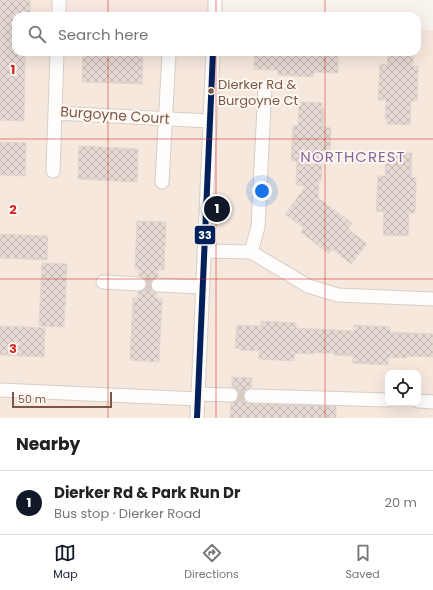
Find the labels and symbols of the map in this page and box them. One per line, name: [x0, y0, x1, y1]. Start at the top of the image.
text: 1: [11, 60, 15, 79]
place label: Dierker Rd & Burgoyne Ct: [218, 75, 298, 110]
marker: Dierker Rd & Burgoyne Ct: [206, 86, 216, 96]
street label: Burgoyne Court: [60, 101, 170, 129]
district label: NORTHCREST: [300, 146, 406, 167]
your location: [252, 181, 272, 201]
pin: 1: [204, 194, 230, 224]
text: 2: [9, 200, 17, 219]
line badge: 33: [194, 225, 216, 245]
text: 33: [198, 227, 212, 243]
text: 3: [9, 339, 17, 358]
scale bar: [12, 390, 112, 409]

